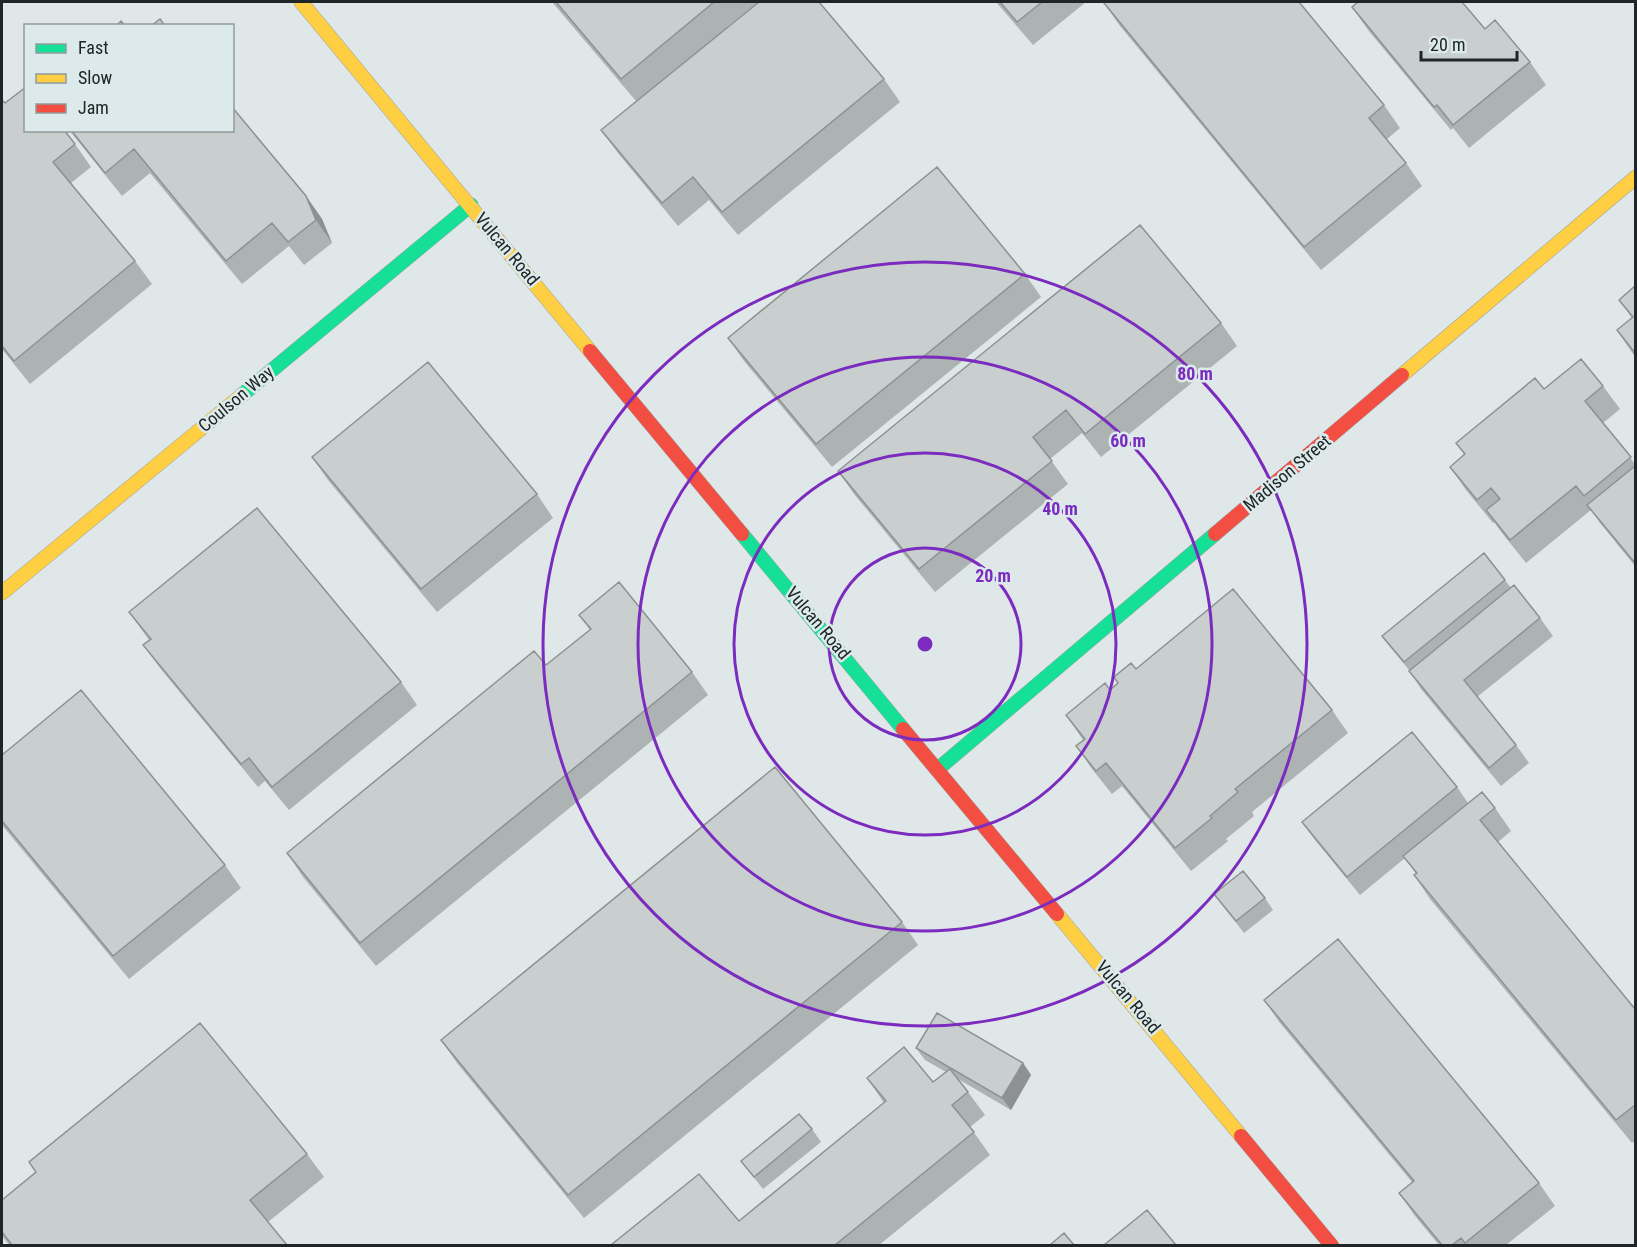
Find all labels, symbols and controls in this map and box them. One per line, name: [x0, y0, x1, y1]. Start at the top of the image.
legend: [24, 24, 234, 132]
scale bar: [1421, 24, 1517, 62]
text: 20 m: [1430, 34, 1465, 55]
text: Fast: [78, 37, 109, 58]
text: Slow: [78, 67, 113, 88]
text: Jam: [78, 97, 109, 118]
street label: Vulcan Road: [471, 208, 544, 289]
street label: Coulson Way: [194, 361, 278, 436]
text: 80 m: [1177, 363, 1213, 384]
text: 60 m: [1110, 430, 1146, 451]
street label: Madison Street: [1239, 430, 1335, 515]
text: 40 m: [1042, 498, 1078, 519]
text: 20 m: [975, 565, 1011, 586]
street label: Vulcan Road: [782, 582, 855, 663]
centre of rings: [915, 634, 935, 654]
street label: Vulcan Road: [1092, 956, 1165, 1037]

